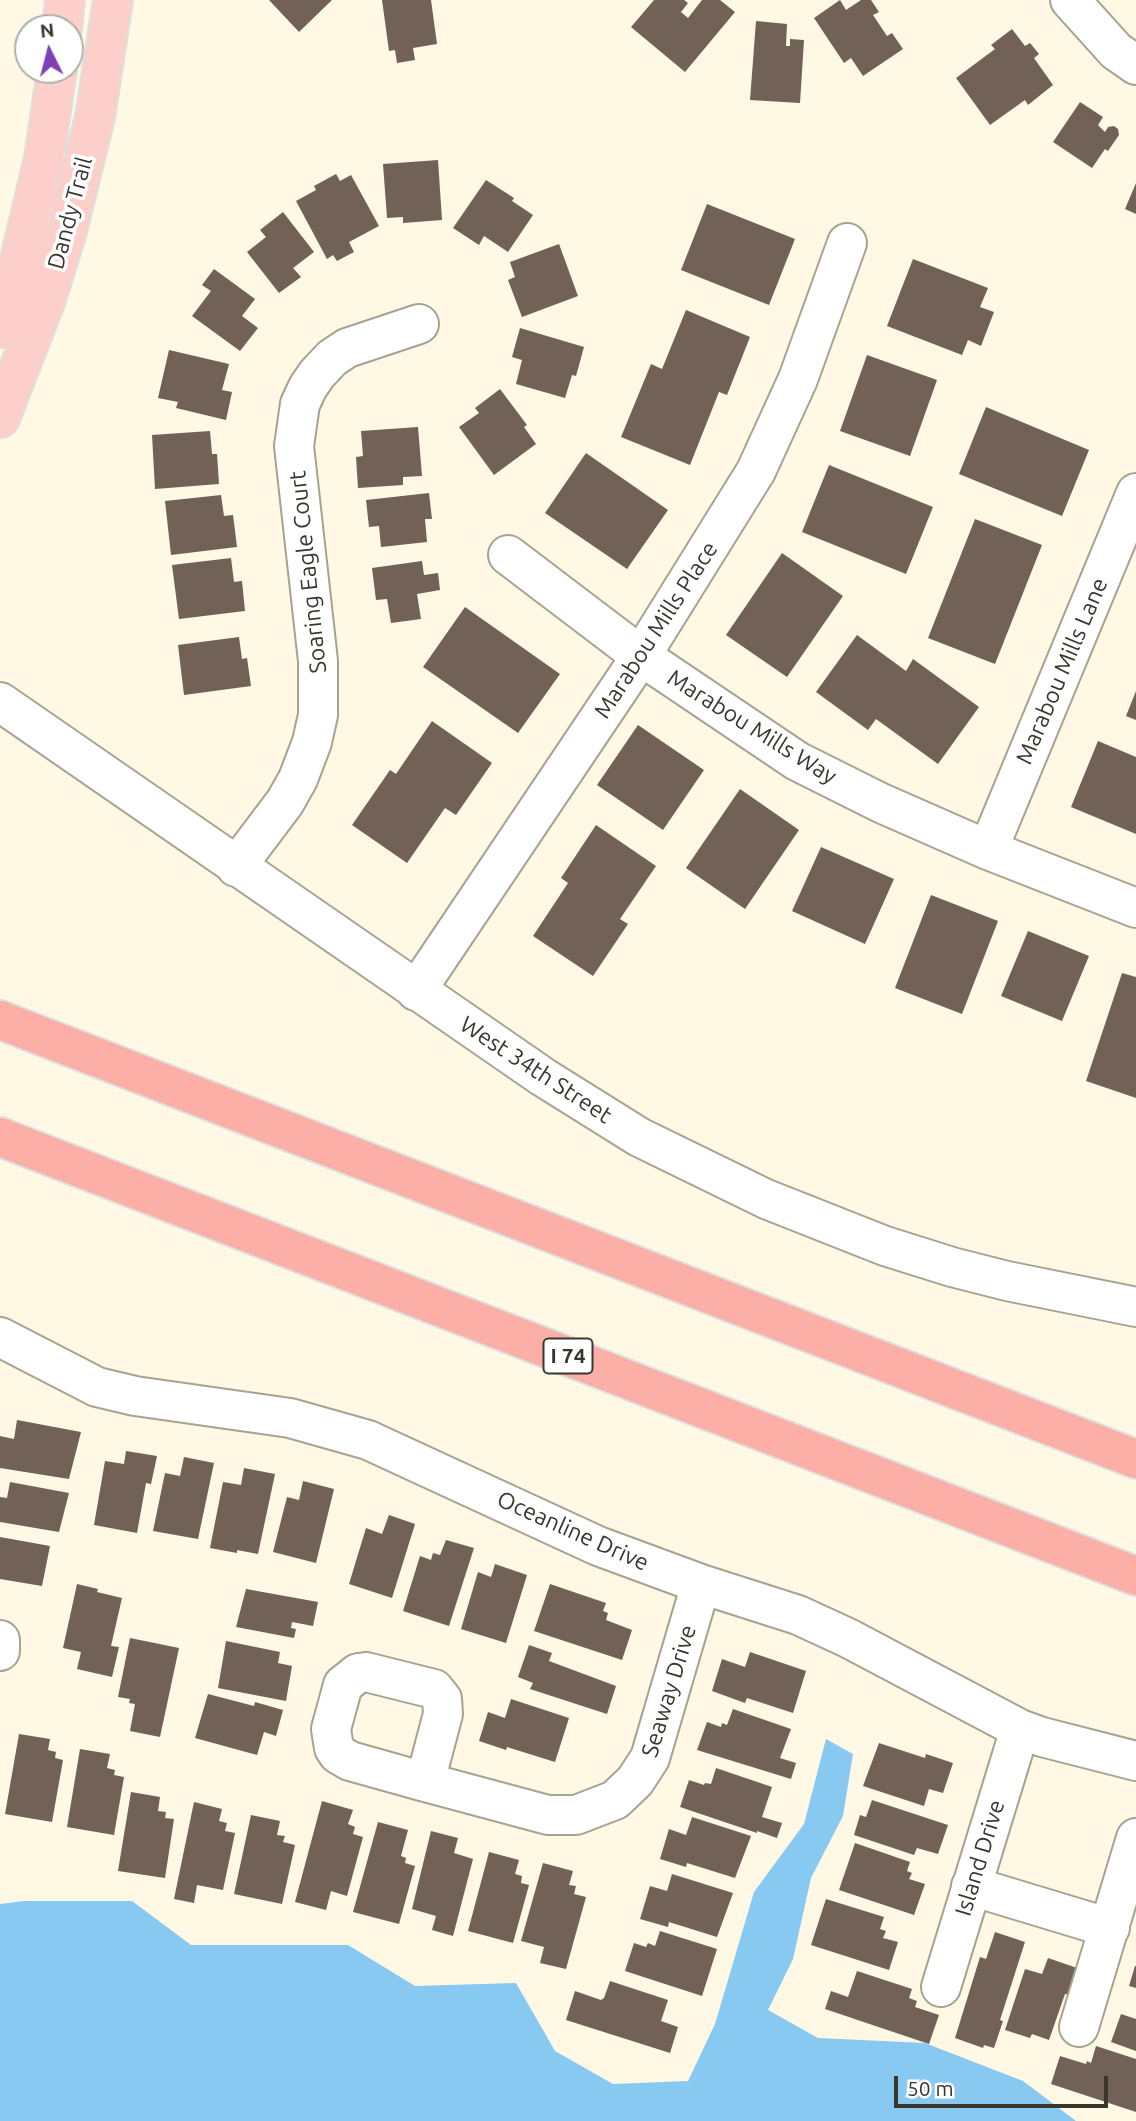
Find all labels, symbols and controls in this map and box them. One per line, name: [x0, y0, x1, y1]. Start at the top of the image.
north arrow: [14, 14, 84, 84]
text: N: [39, 18, 55, 42]
street label: Dandy Trail: [42, 154, 98, 272]
street label: Soaring Eagle Court: [284, 469, 332, 675]
street label: Marabou Mills Place: [588, 536, 724, 724]
street label: Marabou Mills Lane: [1010, 574, 1114, 768]
street label: Marabou Mills Way: [662, 664, 842, 790]
street label: West 34th Street: [455, 1011, 617, 1129]
road number: I 74: [544, 1338, 592, 1374]
street label: Oceanline Drive: [493, 1485, 653, 1577]
street label: Seaway Drive: [636, 1622, 702, 1760]
street label: Island Drive: [949, 1797, 1011, 1919]
scale bar: [898, 2062, 1112, 2106]
text: 50 m: [907, 2076, 954, 2100]

